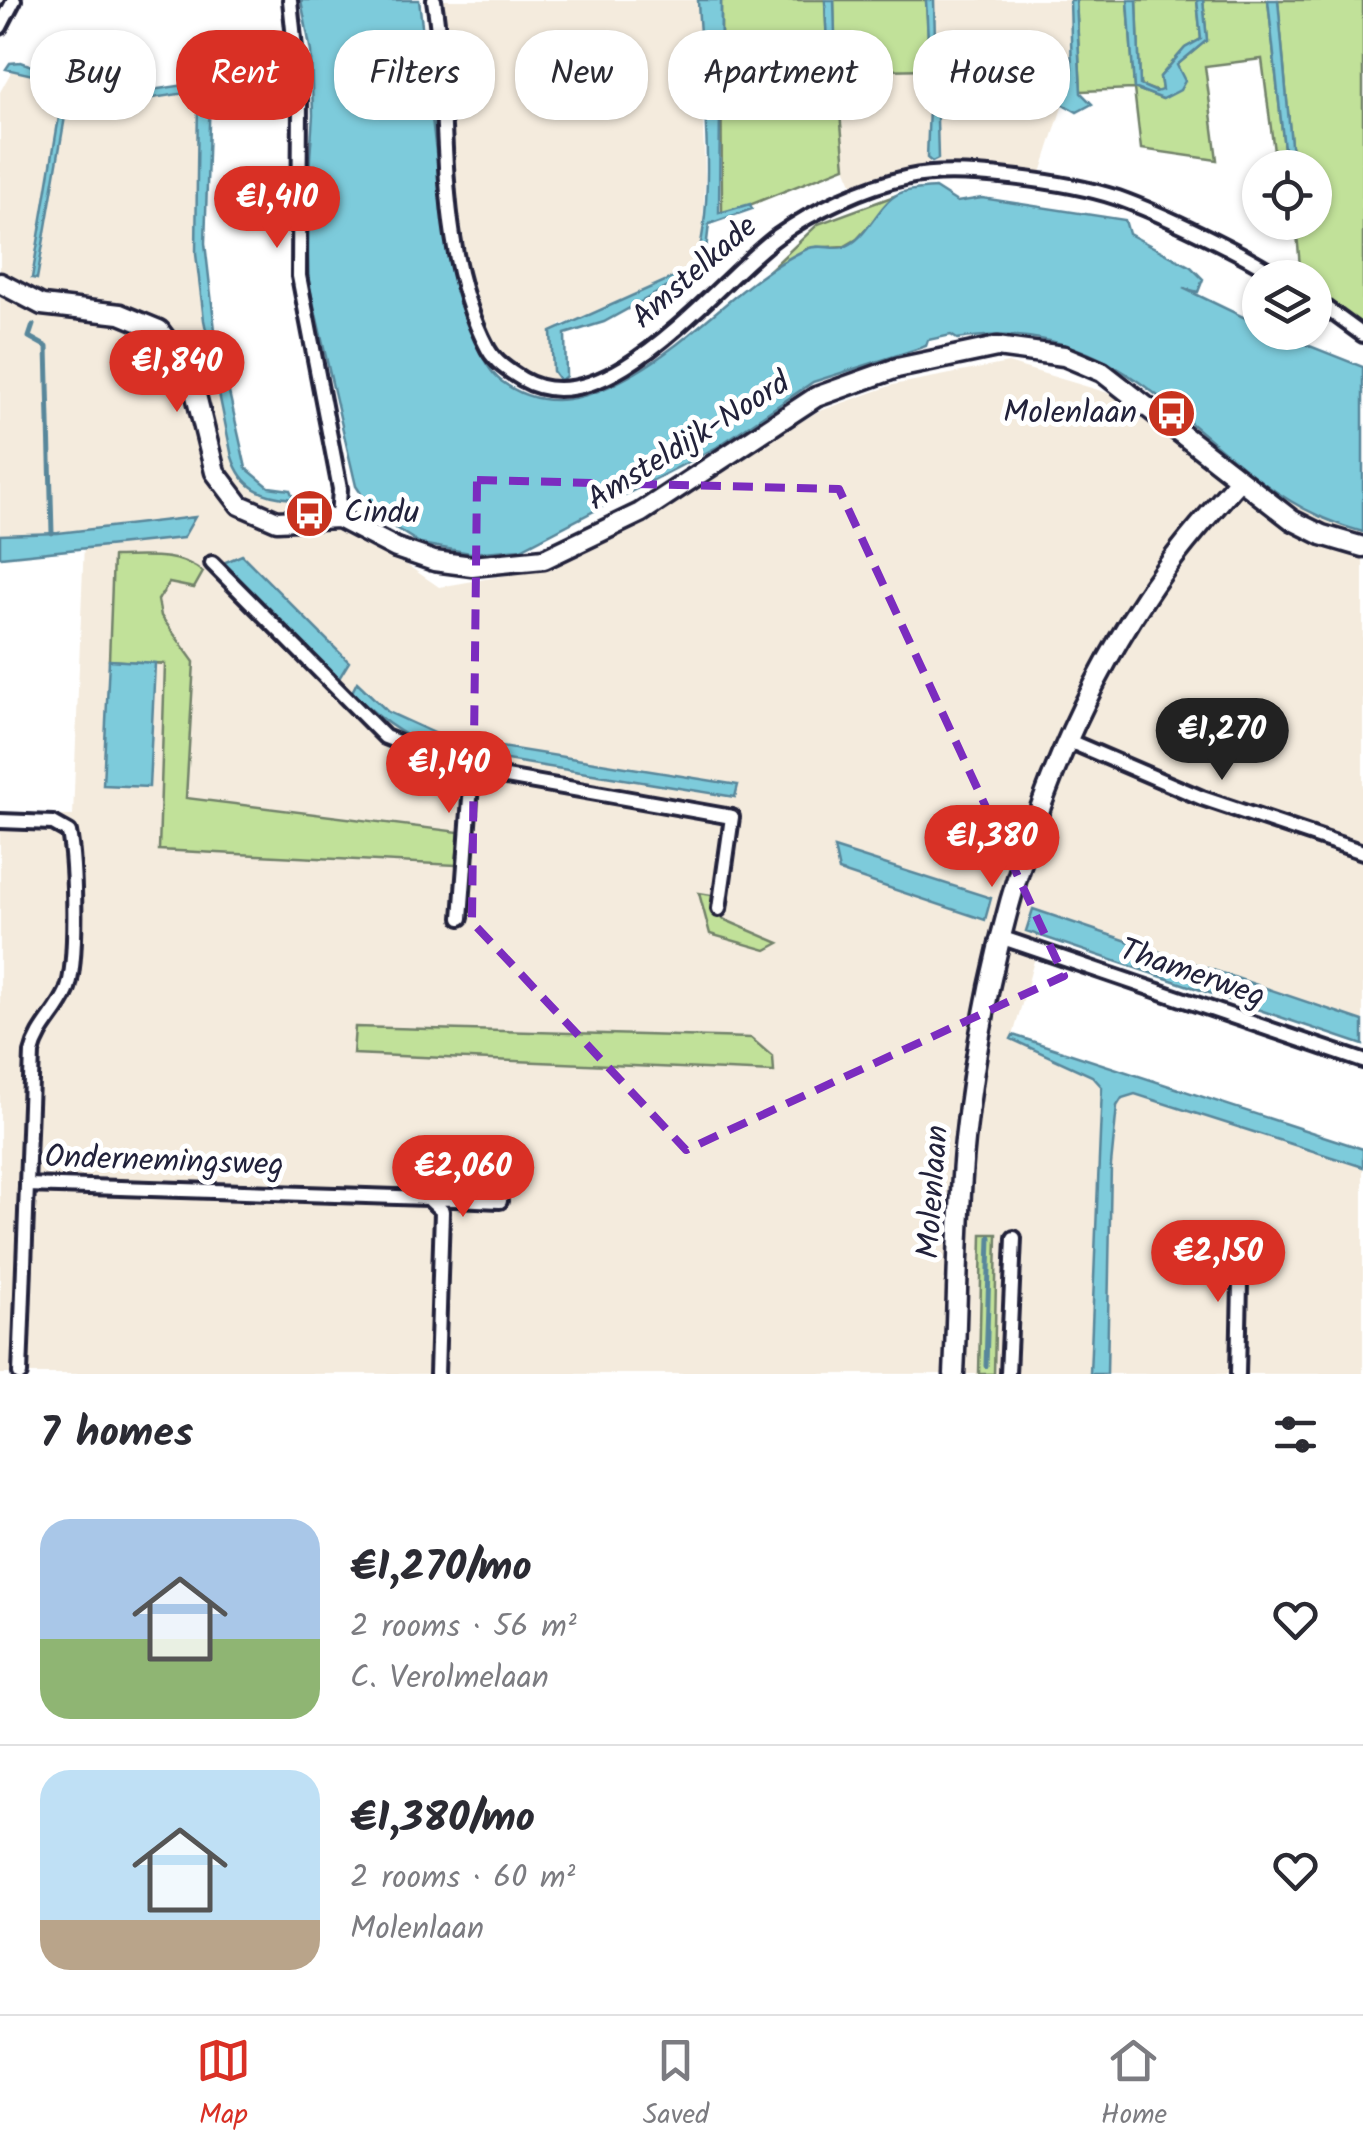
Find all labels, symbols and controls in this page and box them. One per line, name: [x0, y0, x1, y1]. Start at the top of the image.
chip: Buy: [30, 30, 156, 120]
chip: Rent: [176, 30, 314, 120]
chip: Filters: [334, 30, 495, 120]
chip: New: [515, 30, 648, 120]
chip: Apartment: [668, 30, 893, 120]
chip: House: [913, 30, 1070, 120]
map controls: [1242, 150, 1332, 350]
button: locate: [1242, 150, 1332, 240]
pin: €1,410: [196, 166, 358, 251]
text: €1,410: [236, 173, 318, 224]
street label: Amstelkade: [620, 203, 770, 343]
button: layers: [1242, 260, 1332, 350]
pin: €1,840: [96, 330, 258, 415]
text: €1,840: [131, 337, 223, 388]
street label: Amsteldijk-Noord: [577, 358, 802, 525]
bus stop icon: Molenlaan: [1146, 387, 1198, 439]
place label: Molenlaan: [1003, 388, 1137, 439]
bus stop icon: Cindu: [283, 487, 335, 539]
place label: Cindu: [344, 488, 419, 539]
pin: €1,270: [1141, 698, 1303, 783]
text: €1,270: [1178, 705, 1266, 756]
pin: €1,140: [368, 731, 530, 816]
text: €1,140: [408, 738, 490, 789]
pin: €1,380: [911, 805, 1073, 890]
text: €1,380: [946, 812, 1038, 863]
street label: Thamerweg: [1112, 925, 1272, 1023]
street label: Molenlaan: [904, 1123, 964, 1261]
street label: Ondernemingsweg: [44, 1132, 284, 1192]
pin: €2,060: [382, 1135, 544, 1220]
text: €2,060: [414, 1142, 512, 1193]
pin: €2,150: [1137, 1220, 1299, 1305]
text: €2,150: [1173, 1227, 1263, 1278]
text: 7 homes: [40, 1401, 193, 1468]
icon: filters: [1268, 1407, 1323, 1462]
text: €1,270/mo: [350, 1535, 532, 1602]
icon: home: [120, 1559, 240, 1679]
icon: heart: [1268, 1592, 1323, 1647]
text: 2 rooms · 56 m²: [350, 1602, 577, 1653]
text: C. Verolmelaan: [350, 1653, 549, 1704]
text: €1,380/mo: [350, 1786, 535, 1853]
icon: home: [120, 1810, 240, 1930]
icon: heart: [1268, 1843, 1323, 1898]
text: 2 rooms · 60 m²: [350, 1853, 575, 1904]
text: Molenlaan: [350, 1904, 484, 1955]
tab: Map: [196, 2033, 251, 2138]
tab: Saved: [643, 2033, 709, 2138]
tab: Home: [1101, 2033, 1167, 2138]

